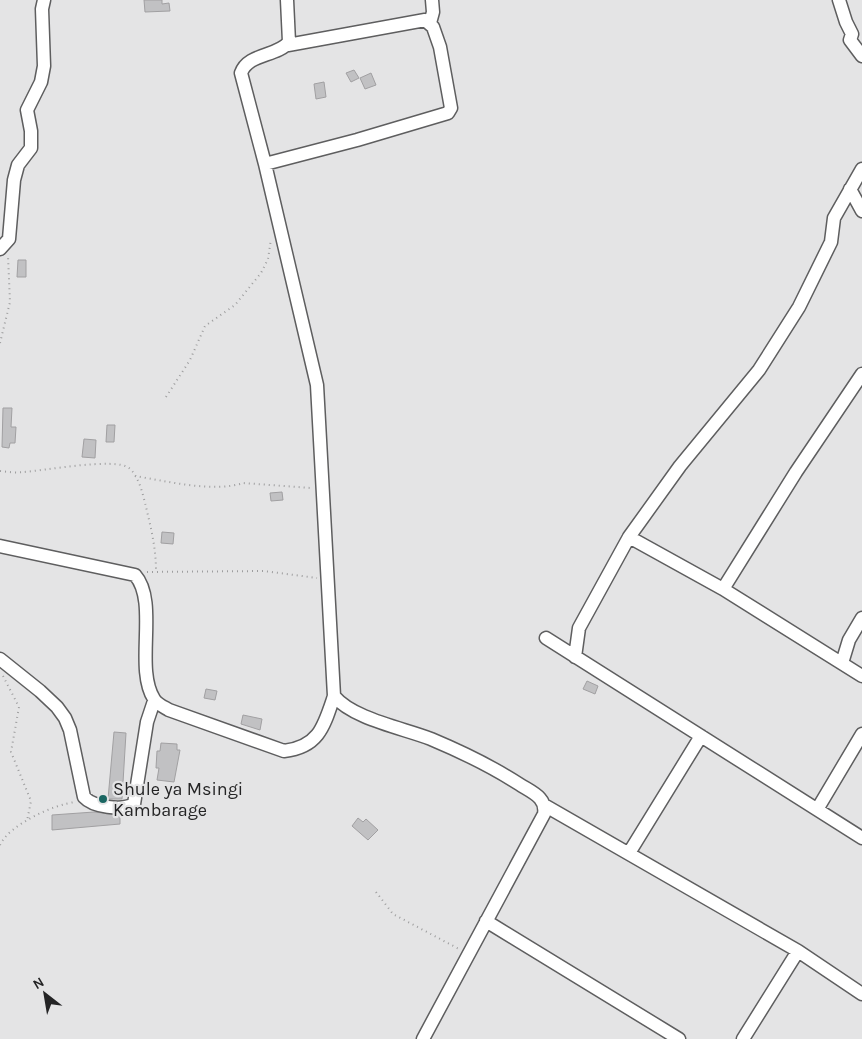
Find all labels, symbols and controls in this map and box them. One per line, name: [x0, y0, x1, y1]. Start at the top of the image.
place label: Shule ya Msingi Kambarage: [113, 778, 243, 821]
marker: Shule ya Msingi Kambarage: [97, 793, 109, 805]
north arrow: [20, 969, 70, 1019]
text: N: [30, 973, 47, 993]

